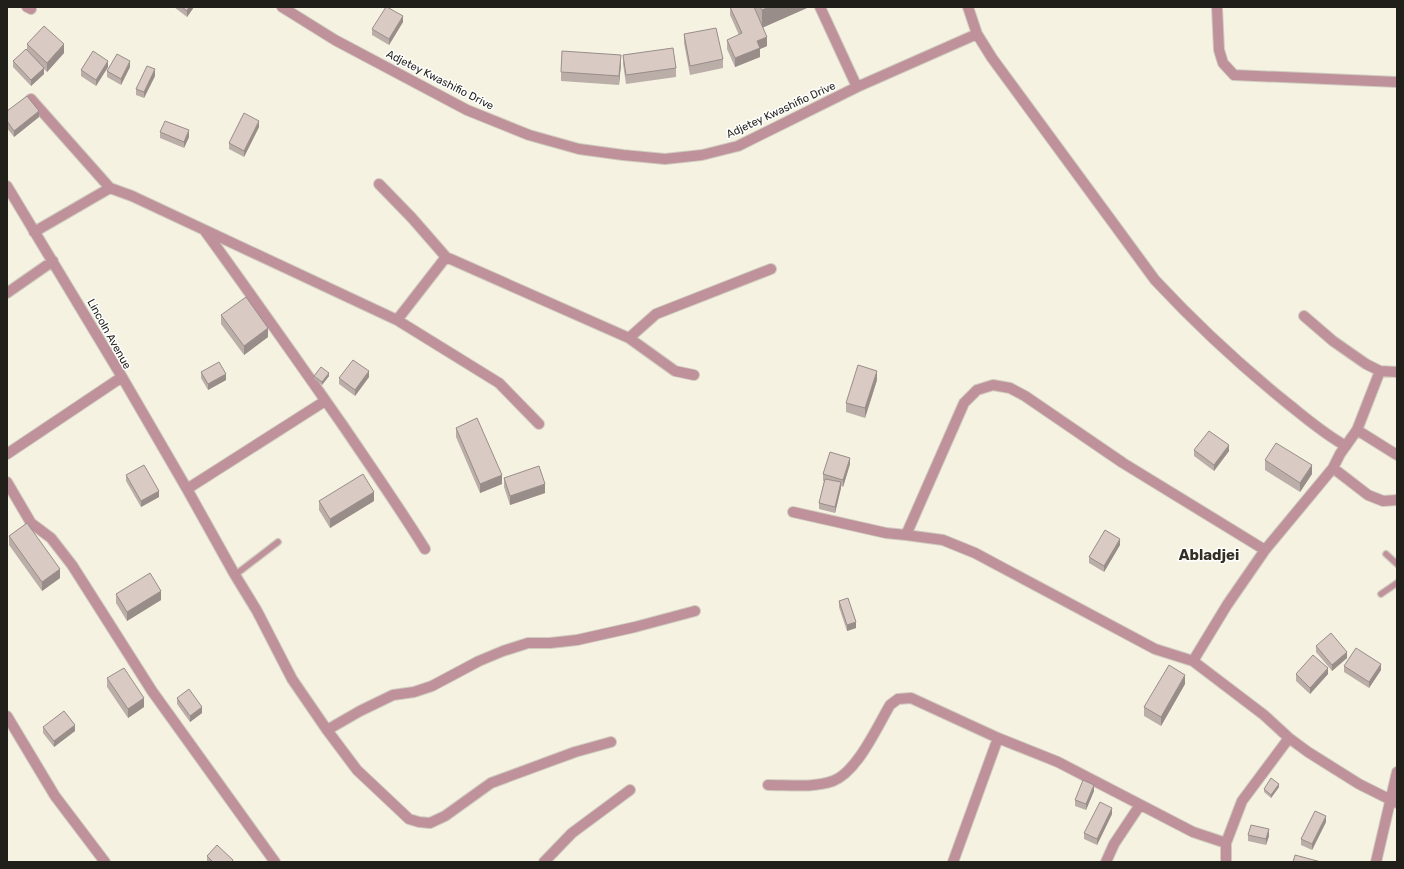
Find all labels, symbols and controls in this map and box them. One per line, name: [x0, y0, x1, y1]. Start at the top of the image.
street label: Adjetey Kwashifio Drive: [384, 47, 496, 113]
street label: Adjetey Kwashifio Drive: [724, 79, 838, 141]
street label: Lincoln Avenue: [84, 297, 134, 371]
district label: Abladjei: [1179, 546, 1239, 564]

